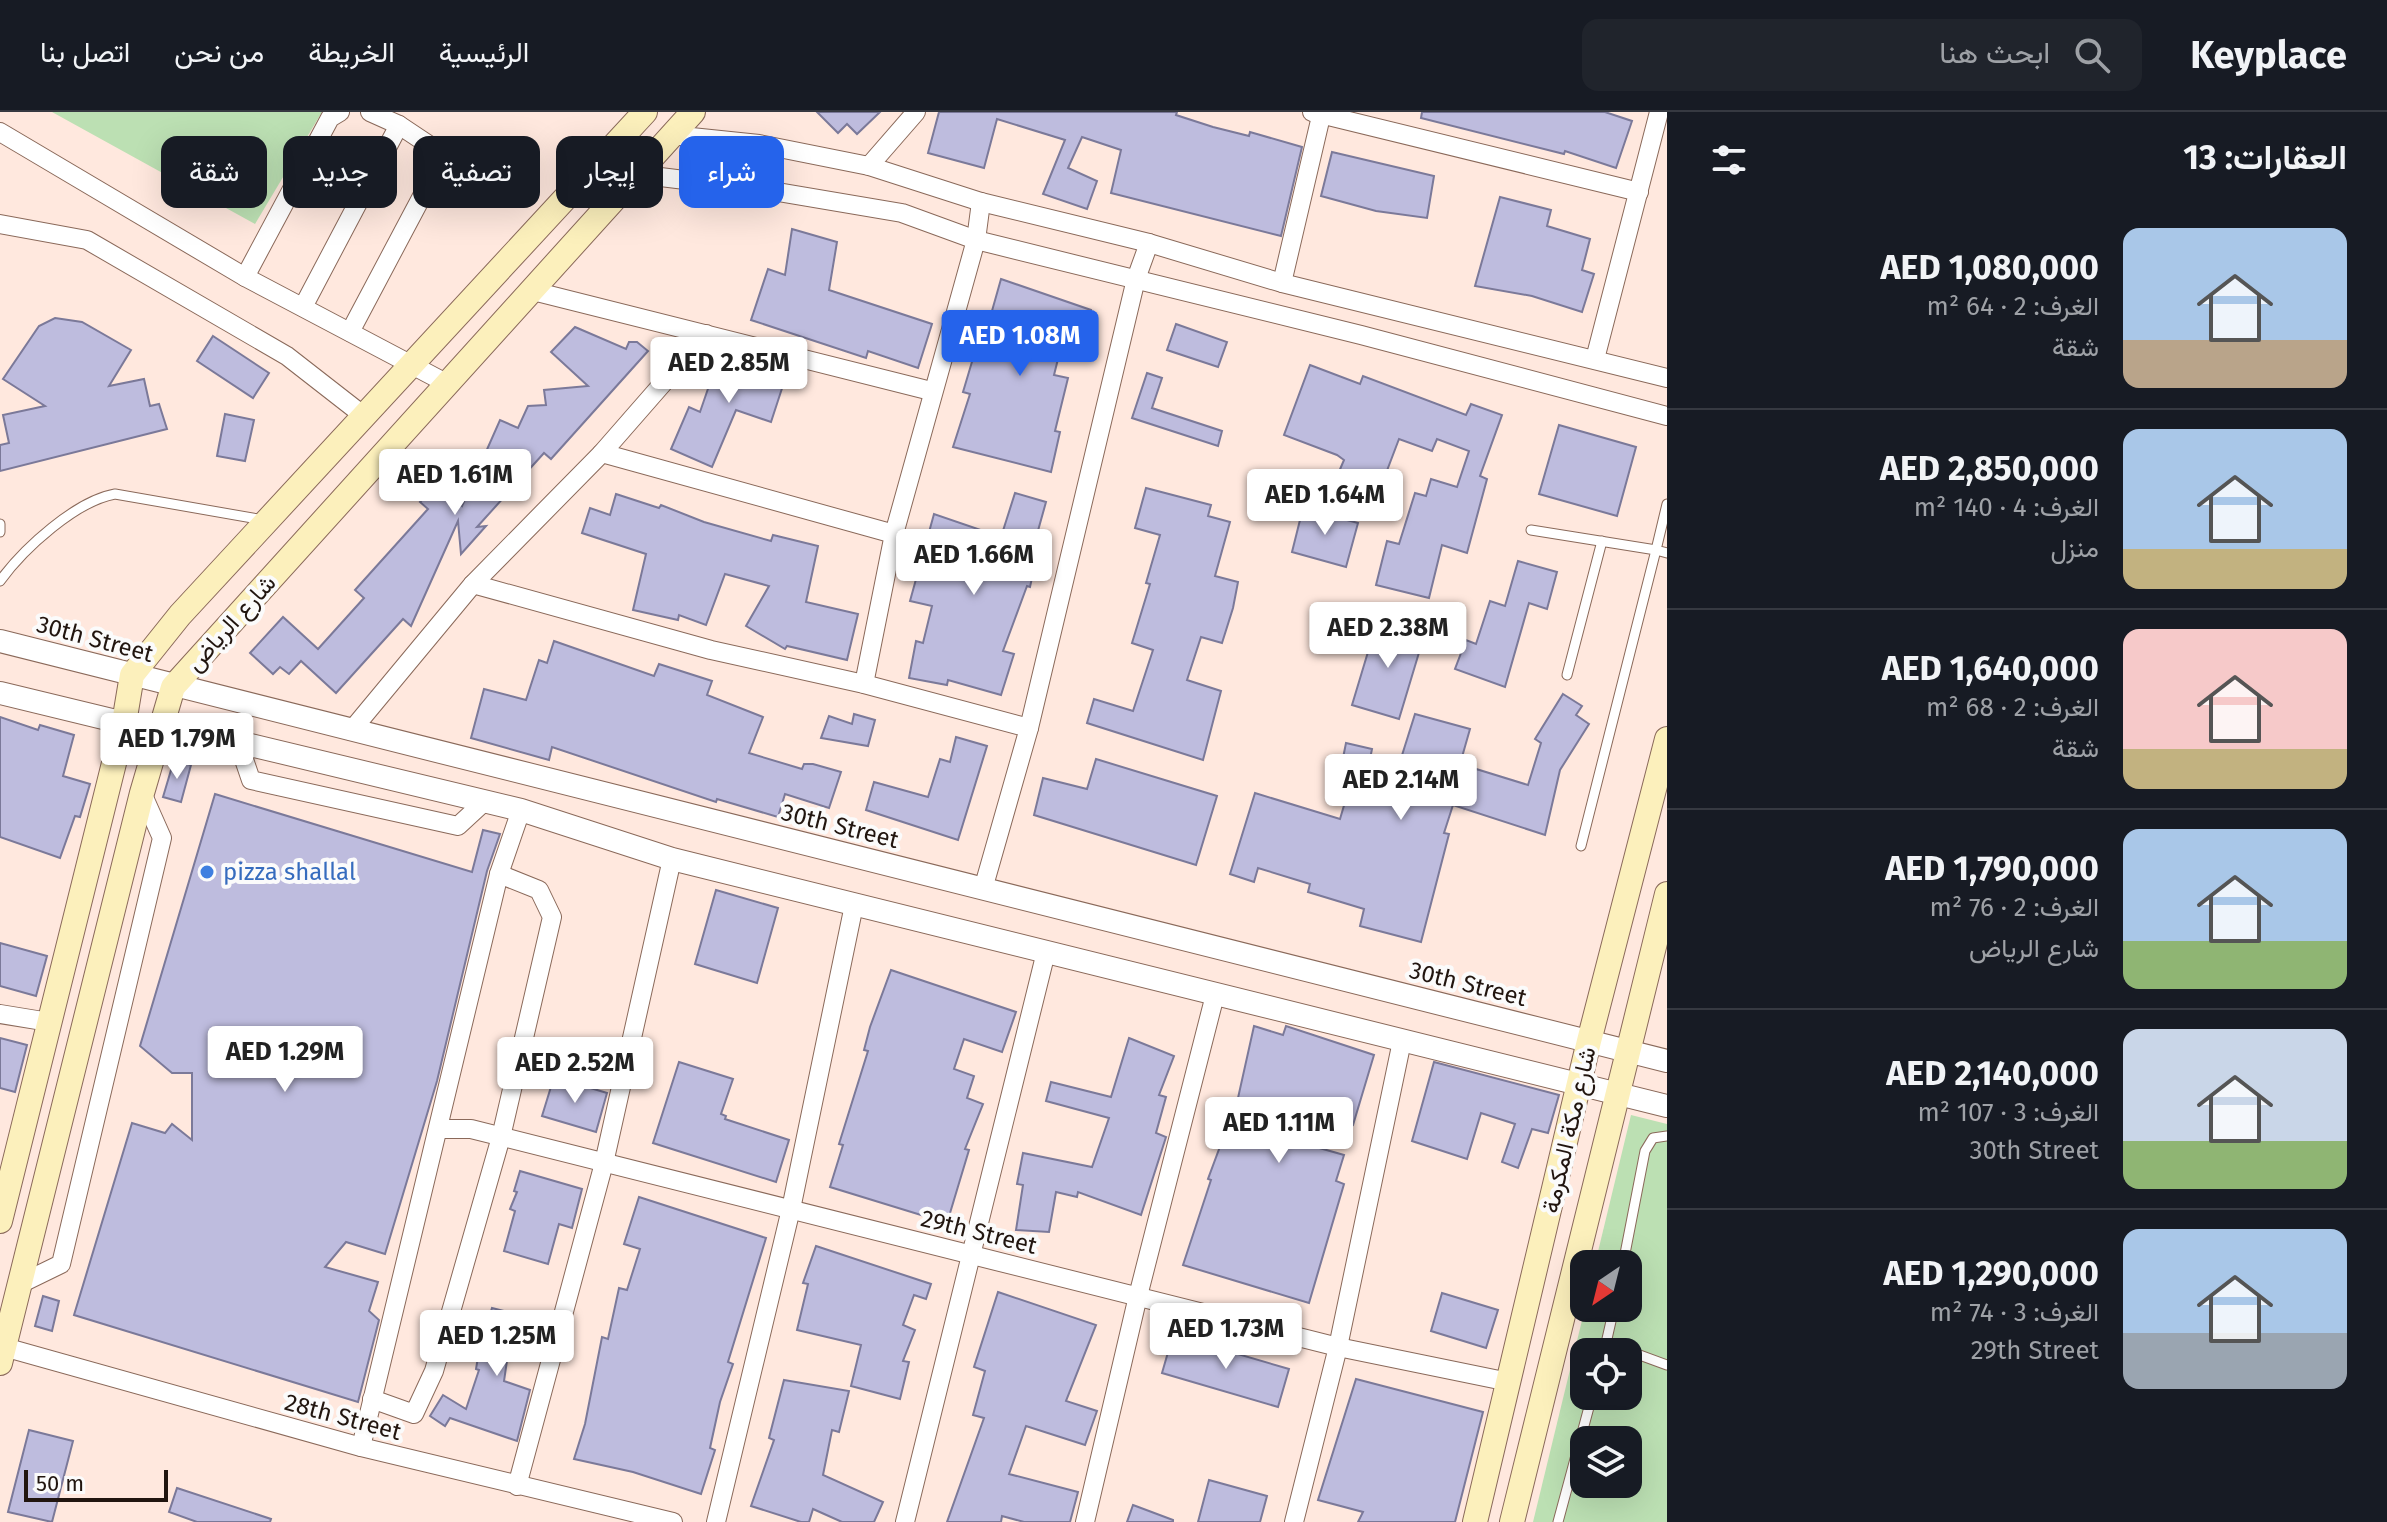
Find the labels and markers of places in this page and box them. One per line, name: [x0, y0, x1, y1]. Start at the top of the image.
pin: AED 1.08M: [928, 310, 1112, 378]
pin: AED 2.85M: [637, 337, 821, 405]
pin: AED 1.61M: [363, 449, 547, 517]
pin: AED 1.64M: [1233, 469, 1417, 537]
pin: AED 1.66M: [882, 529, 1066, 597]
pin: AED 2.38M: [1296, 602, 1480, 670]
pin: AED 1.79M: [85, 713, 269, 781]
pin: AED 2.14M: [1309, 754, 1493, 822]
place label: pizza shallal: [223, 858, 356, 886]
marker: pizza shallal: [198, 863, 216, 881]
pin: AED 1.29M: [193, 1026, 377, 1094]
pin: AED 2.52M: [483, 1037, 667, 1105]
pin: AED 1.11M: [1187, 1097, 1371, 1165]
pin: AED 1.73M: [1134, 1303, 1318, 1371]
pin: AED 1.25M: [405, 1310, 589, 1378]

